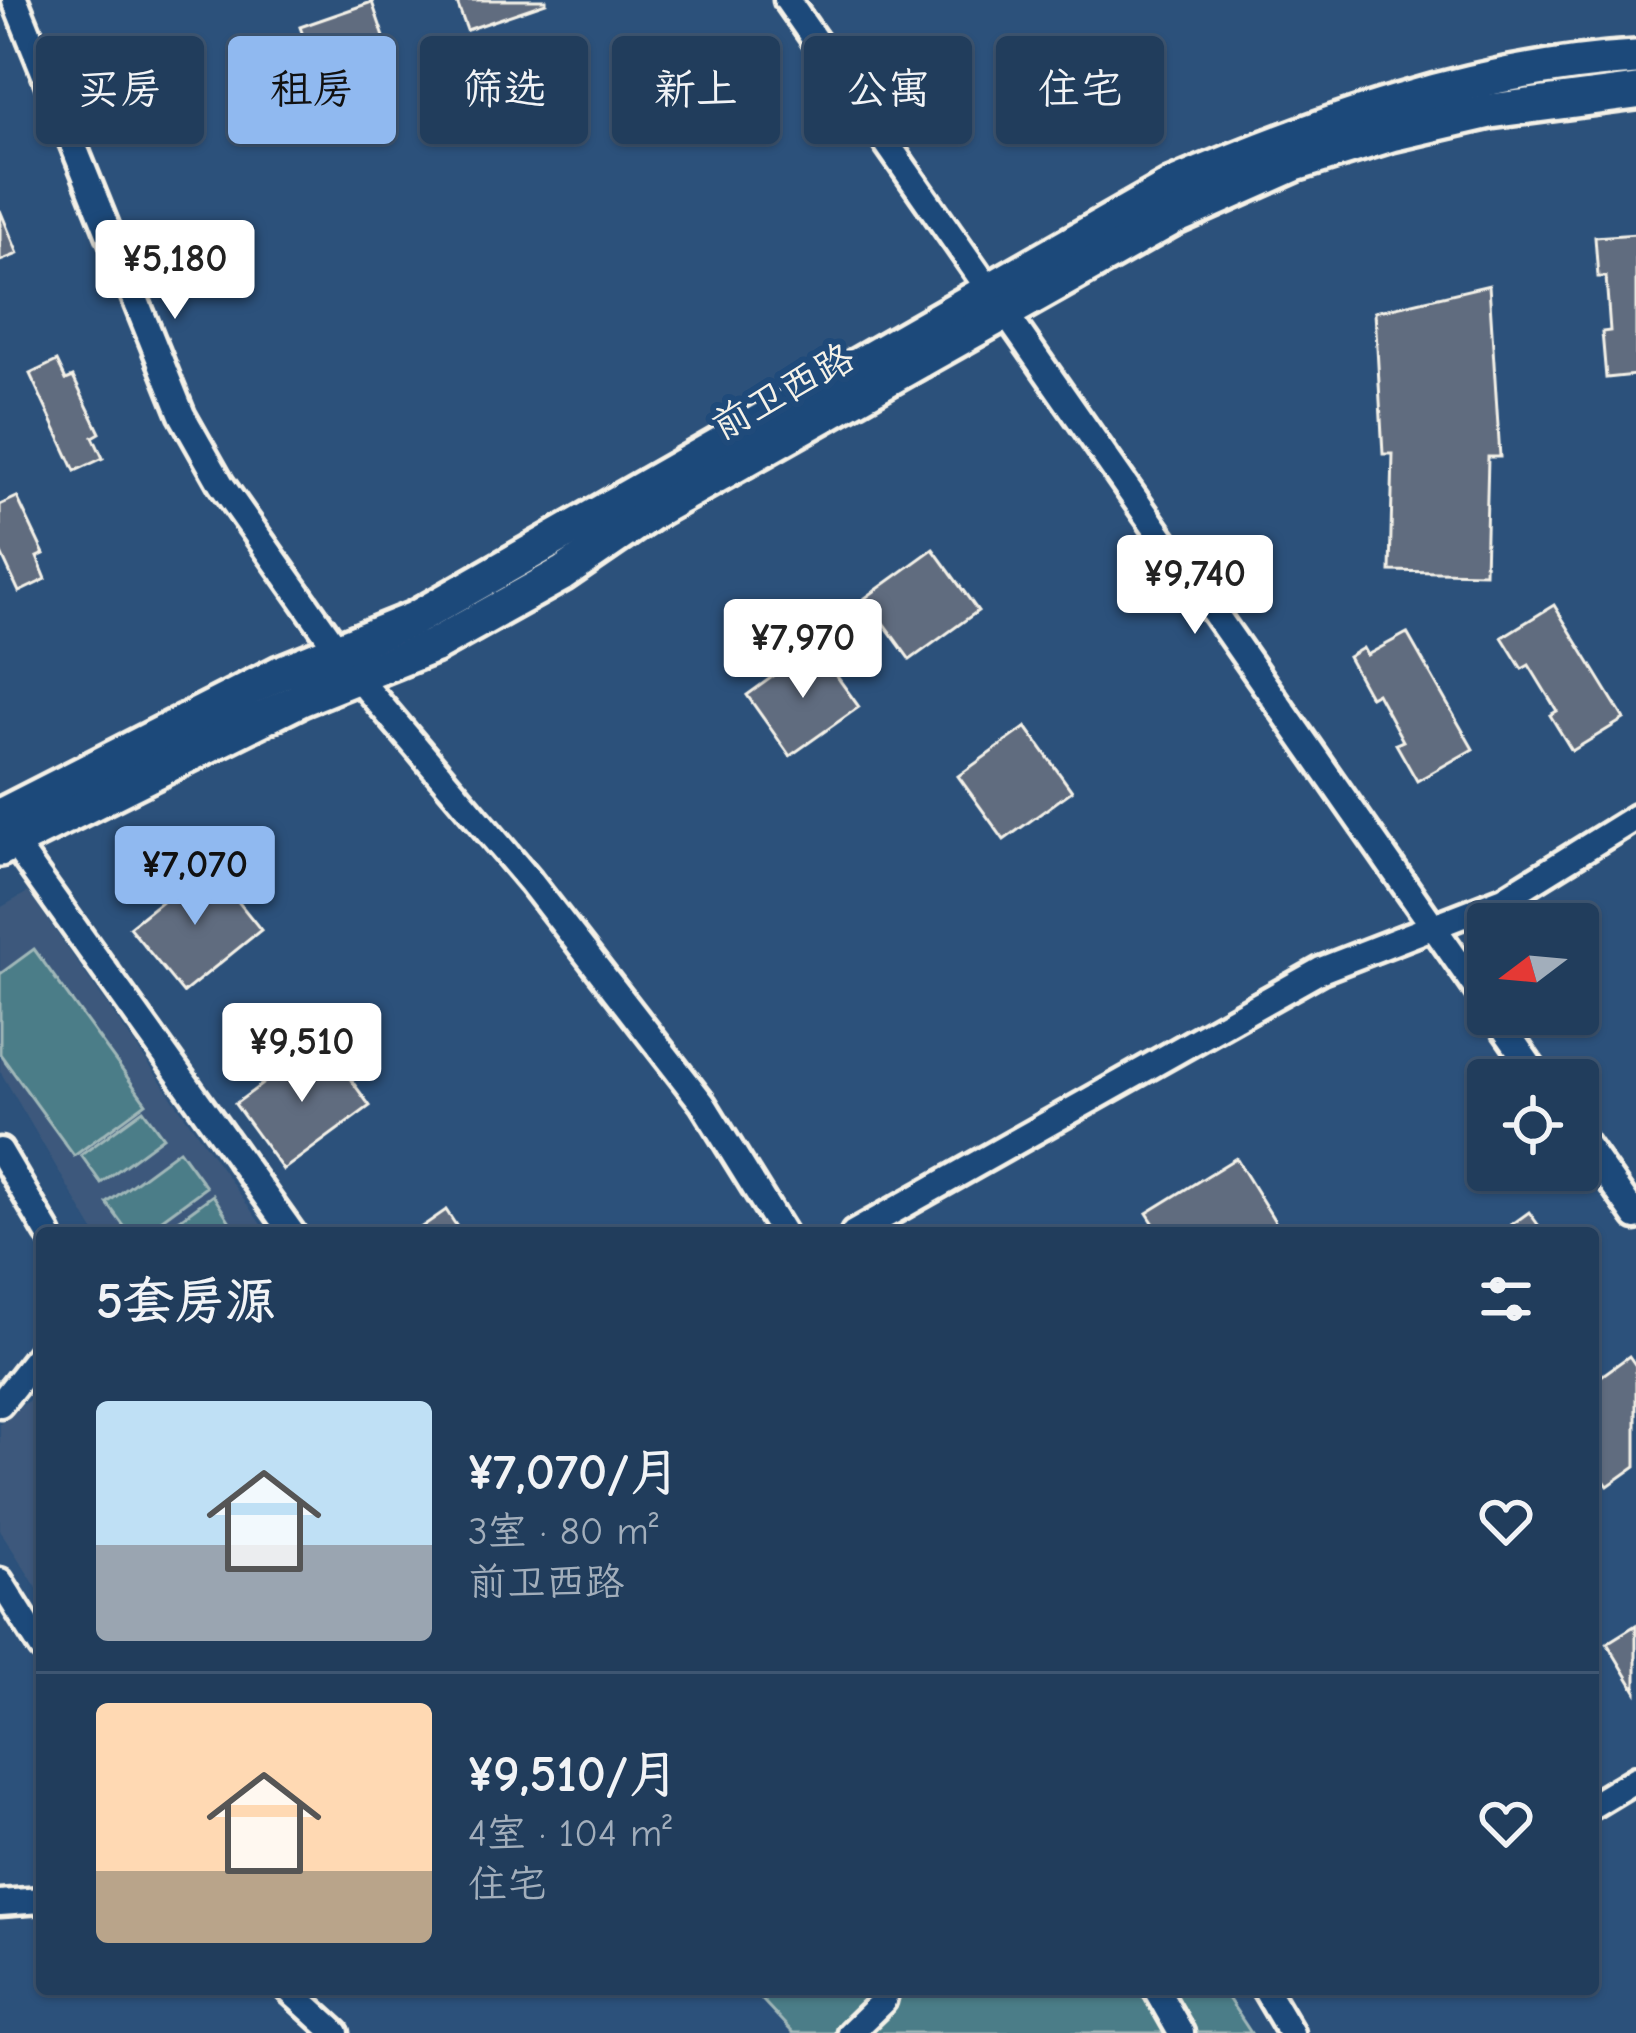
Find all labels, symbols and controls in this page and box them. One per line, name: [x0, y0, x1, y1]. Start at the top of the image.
chip: 买房: [36, 36, 204, 144]
chip: 租房: [228, 36, 396, 144]
chip: 筛选: [420, 36, 588, 144]
chip: 新上: [612, 36, 780, 144]
chip: 公寓: [804, 36, 972, 144]
chip: 住宅: [996, 36, 1164, 144]
pin: ¥5,180: [77, 220, 273, 322]
text: ¥5,180: [123, 236, 227, 281]
street label: 前卫西路: [704, 335, 862, 449]
pin: ¥9,740: [1097, 535, 1293, 637]
text: ¥9,740: [1144, 551, 1246, 596]
pin: ¥7,970: [705, 599, 901, 701]
text: ¥7,970: [751, 615, 855, 660]
pin: ¥7,070: [97, 826, 293, 928]
text: ¥7,070: [142, 842, 248, 887]
north arrow: [1467, 903, 1599, 1035]
map controls: [1467, 903, 1599, 1191]
pin: ¥9,510: [204, 1003, 400, 1105]
text: ¥9,510: [249, 1019, 355, 1064]
button: locate: [1467, 1059, 1599, 1191]
icon: filters: [1473, 1266, 1539, 1332]
text: 5套房源: [96, 1272, 276, 1331]
text: ¥7,070/月: [468, 1443, 680, 1502]
icon: home: [192, 1449, 336, 1593]
icon: heart: [1473, 1488, 1539, 1554]
text: 3室 · 80 m²: [468, 1509, 658, 1554]
text: 前卫西路: [468, 1560, 624, 1605]
text: ¥9,510/月: [468, 1745, 679, 1804]
icon: home: [192, 1751, 336, 1895]
icon: heart: [1473, 1790, 1539, 1856]
text: 4室 · 104 m²: [468, 1811, 672, 1856]
text: 住宅: [468, 1862, 546, 1907]

